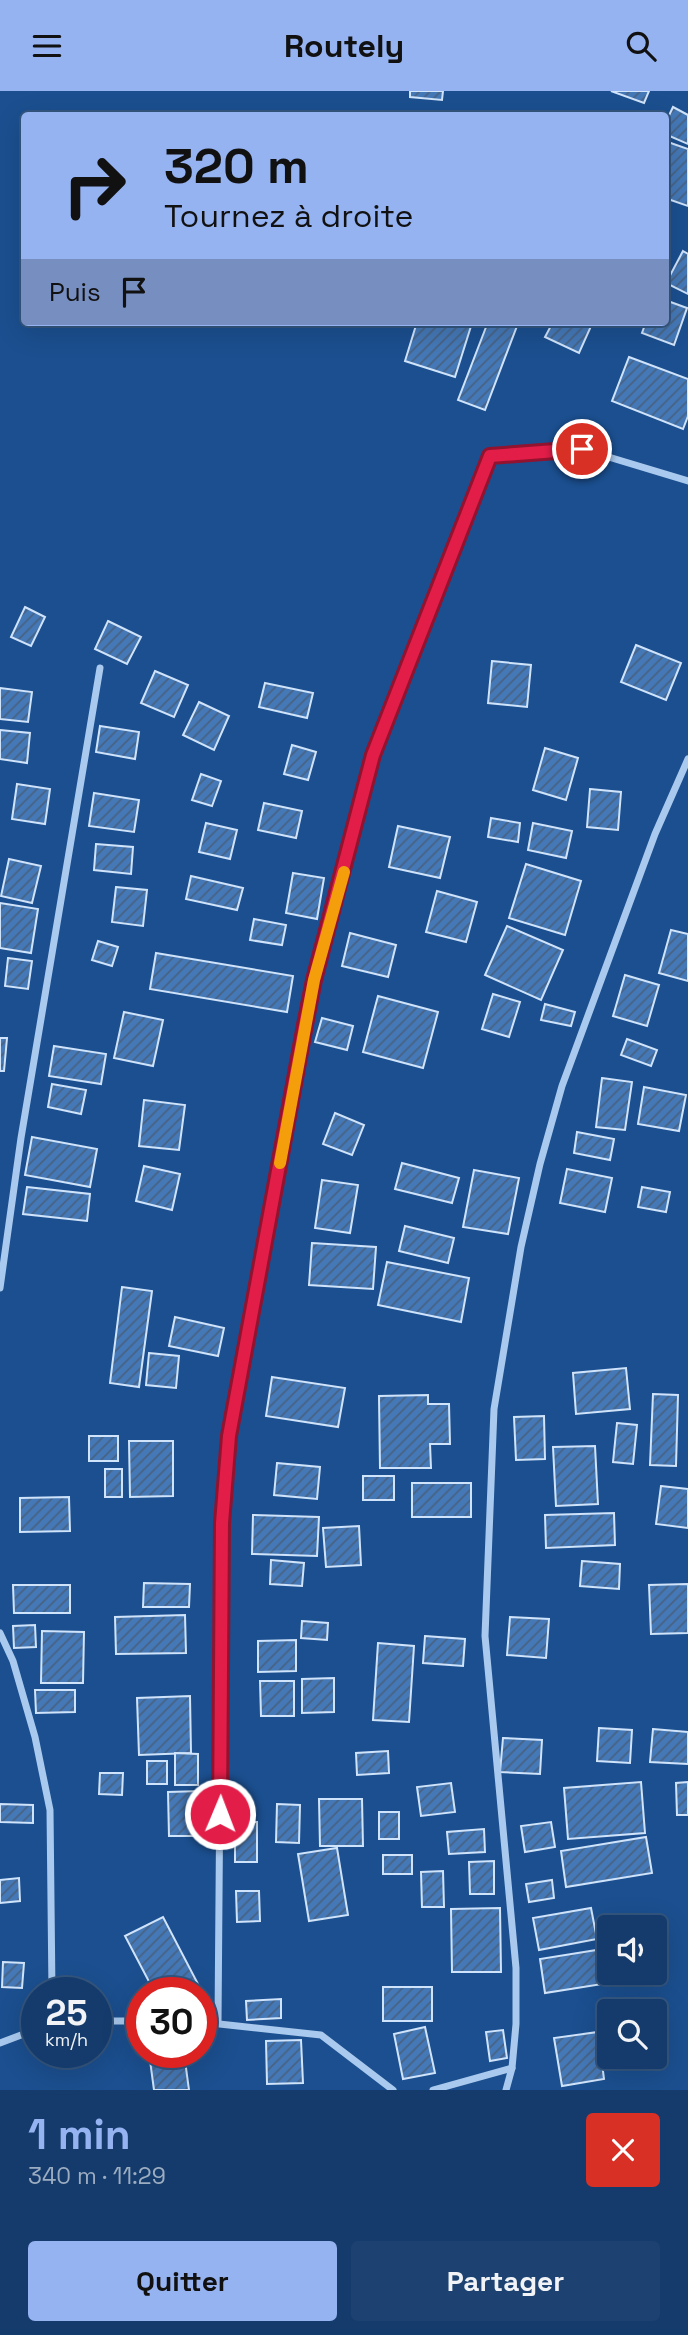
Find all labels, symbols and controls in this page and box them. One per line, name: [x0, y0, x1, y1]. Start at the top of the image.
text: Routely: [284, 26, 404, 66]
icon: menu: [28, 27, 66, 65]
icon: search: [622, 27, 660, 65]
text: 320 m: [164, 135, 309, 197]
icon: right: [49, 140, 140, 231]
text: Tournez à droite: [164, 196, 413, 236]
icon: arrive: [115, 273, 153, 311]
text: Puis: [49, 275, 101, 309]
pin: [552, 419, 612, 479]
icon: arrive: [563, 430, 601, 468]
position arrow: [183, 1777, 257, 1851]
map controls: [597, 1915, 667, 2069]
button: sound: [597, 1915, 667, 1985]
speed limit sign: 30: [126, 1977, 217, 2068]
text: 25: [46, 1991, 87, 2035]
button: search: [597, 1999, 667, 2069]
text: km/h: [45, 2028, 88, 2051]
text: 1 min: [28, 2108, 131, 2161]
button: close: [586, 2113, 660, 2187]
text: 340 m · 11:29: [28, 2161, 166, 2191]
button: Quitter: [28, 2241, 337, 2321]
button: Partager: [351, 2241, 660, 2321]

